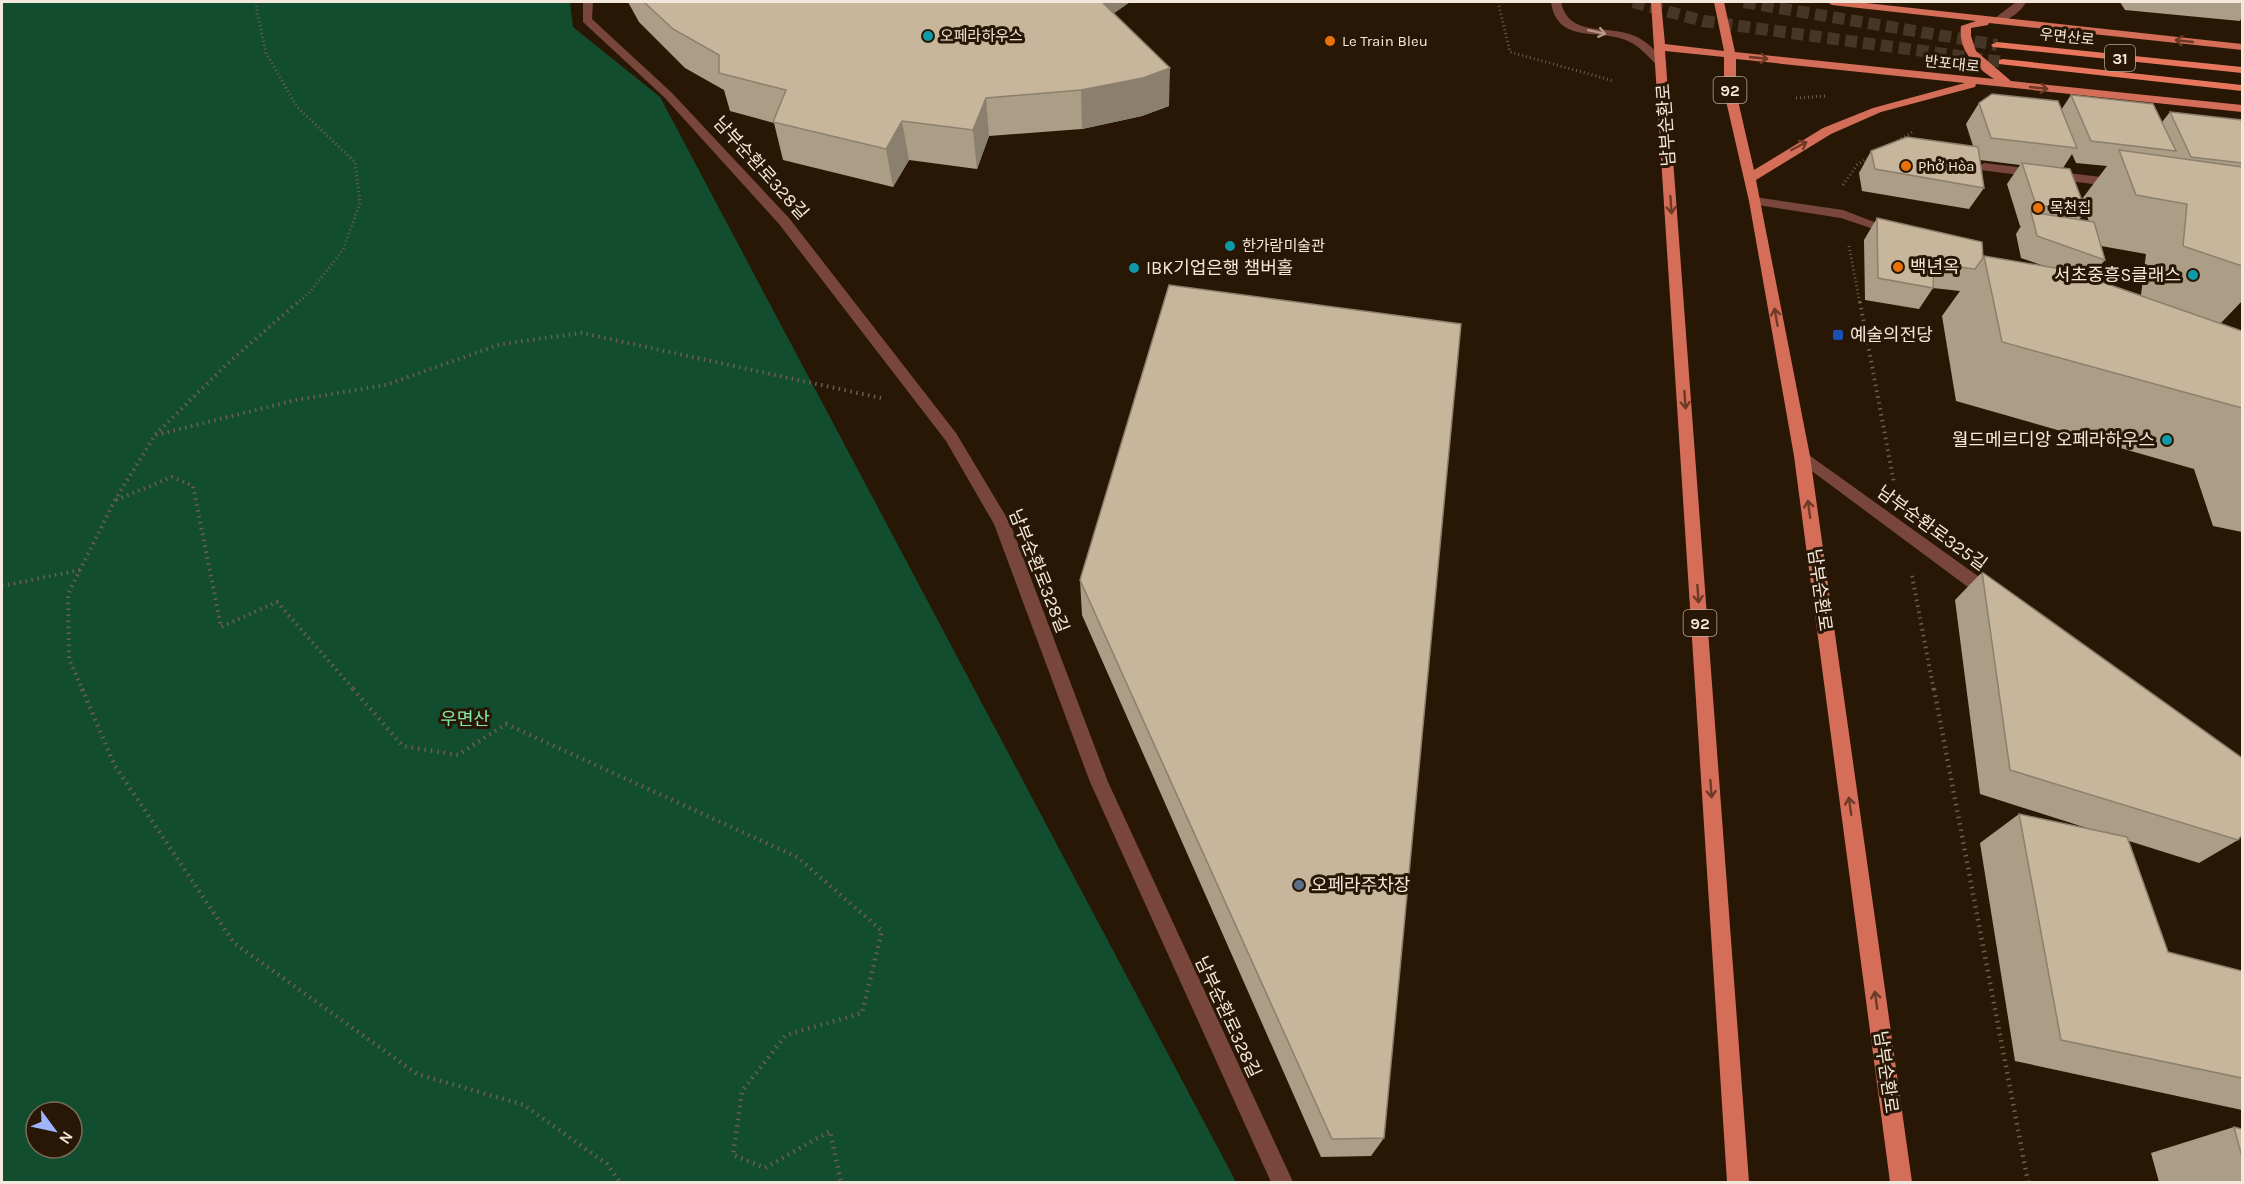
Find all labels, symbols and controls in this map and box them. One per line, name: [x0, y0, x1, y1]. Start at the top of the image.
street label: 우면산로: [2039, 25, 2095, 49]
place label: 오페라하우스: [940, 27, 1023, 45]
one-way arrow: [1587, 27, 1606, 38]
marker: 오페라하우스: [921, 29, 935, 43]
place label: Le Train Bleu: [1342, 32, 1428, 50]
marker: Le Train Bleu: [1323, 34, 1337, 48]
one-way arrow: [2175, 35, 2195, 46]
road number: 31: [2105, 45, 2135, 71]
street label: 반포대로: [1924, 52, 1980, 76]
one-way arrow: [1749, 53, 1769, 64]
road number: 92: [1714, 77, 1746, 103]
one-way arrow: [2029, 82, 2049, 93]
street label: 남부순환로: [1652, 83, 1680, 167]
street label: 남부순환로328길: [709, 112, 813, 224]
one-way arrow: [1790, 140, 1808, 151]
place label: Phở Hòa: [1918, 157, 1975, 175]
marker: Phở Hòa: [1899, 159, 1913, 173]
one-way arrow: [1666, 195, 1677, 215]
place label: 목천집: [2050, 199, 2091, 217]
marker: 목천집: [2031, 201, 2045, 215]
place label: 한가람미술관: [1242, 237, 1325, 255]
marker: 한가람미술관: [1223, 239, 1237, 253]
place label: 백년옥: [1910, 256, 1960, 278]
place label: IBK기업은행 챔버홀: [1146, 257, 1293, 279]
marker: 백년옥: [1891, 260, 1905, 274]
marker: IBK기업은행 챔버홀: [1127, 261, 1141, 275]
place label: 서초중흥S클래스: [2054, 264, 2181, 286]
marker: 서초중흥S클래스: [2186, 268, 2200, 282]
one-way arrow: [1771, 308, 1782, 327]
place label: 예술의전당: [1850, 324, 1933, 346]
marker: 예술의전당: [1831, 328, 1845, 342]
one-way arrow: [1679, 389, 1690, 409]
place label: 월드메르디앙 오페라하우스: [1952, 429, 2155, 451]
marker: 월드메르디앙 오페라하우스: [2160, 433, 2174, 447]
street label: 남부순환로325길: [1873, 481, 1991, 575]
one-way arrow: [1804, 500, 1815, 520]
street label: 남부순환로328길: [1004, 506, 1074, 636]
street label: 남부순환로: [1803, 547, 1837, 633]
one-way arrow: [1693, 584, 1704, 604]
road number: 92: [1684, 610, 1716, 636]
park label: 우면산: [440, 708, 490, 730]
one-way arrow: [1706, 779, 1717, 798]
one-way arrow: [1844, 797, 1855, 817]
place label: 오페라주차장: [1311, 874, 1410, 896]
marker: 오페라주차장: [1292, 878, 1306, 892]
street label: 남부순환로328길: [1190, 953, 1266, 1081]
one-way arrow: [1870, 990, 1881, 1010]
street label: 남부순환로: [1869, 1029, 1903, 1115]
north arrow: [24, 1100, 84, 1160]
text: N: [55, 1128, 77, 1148]

